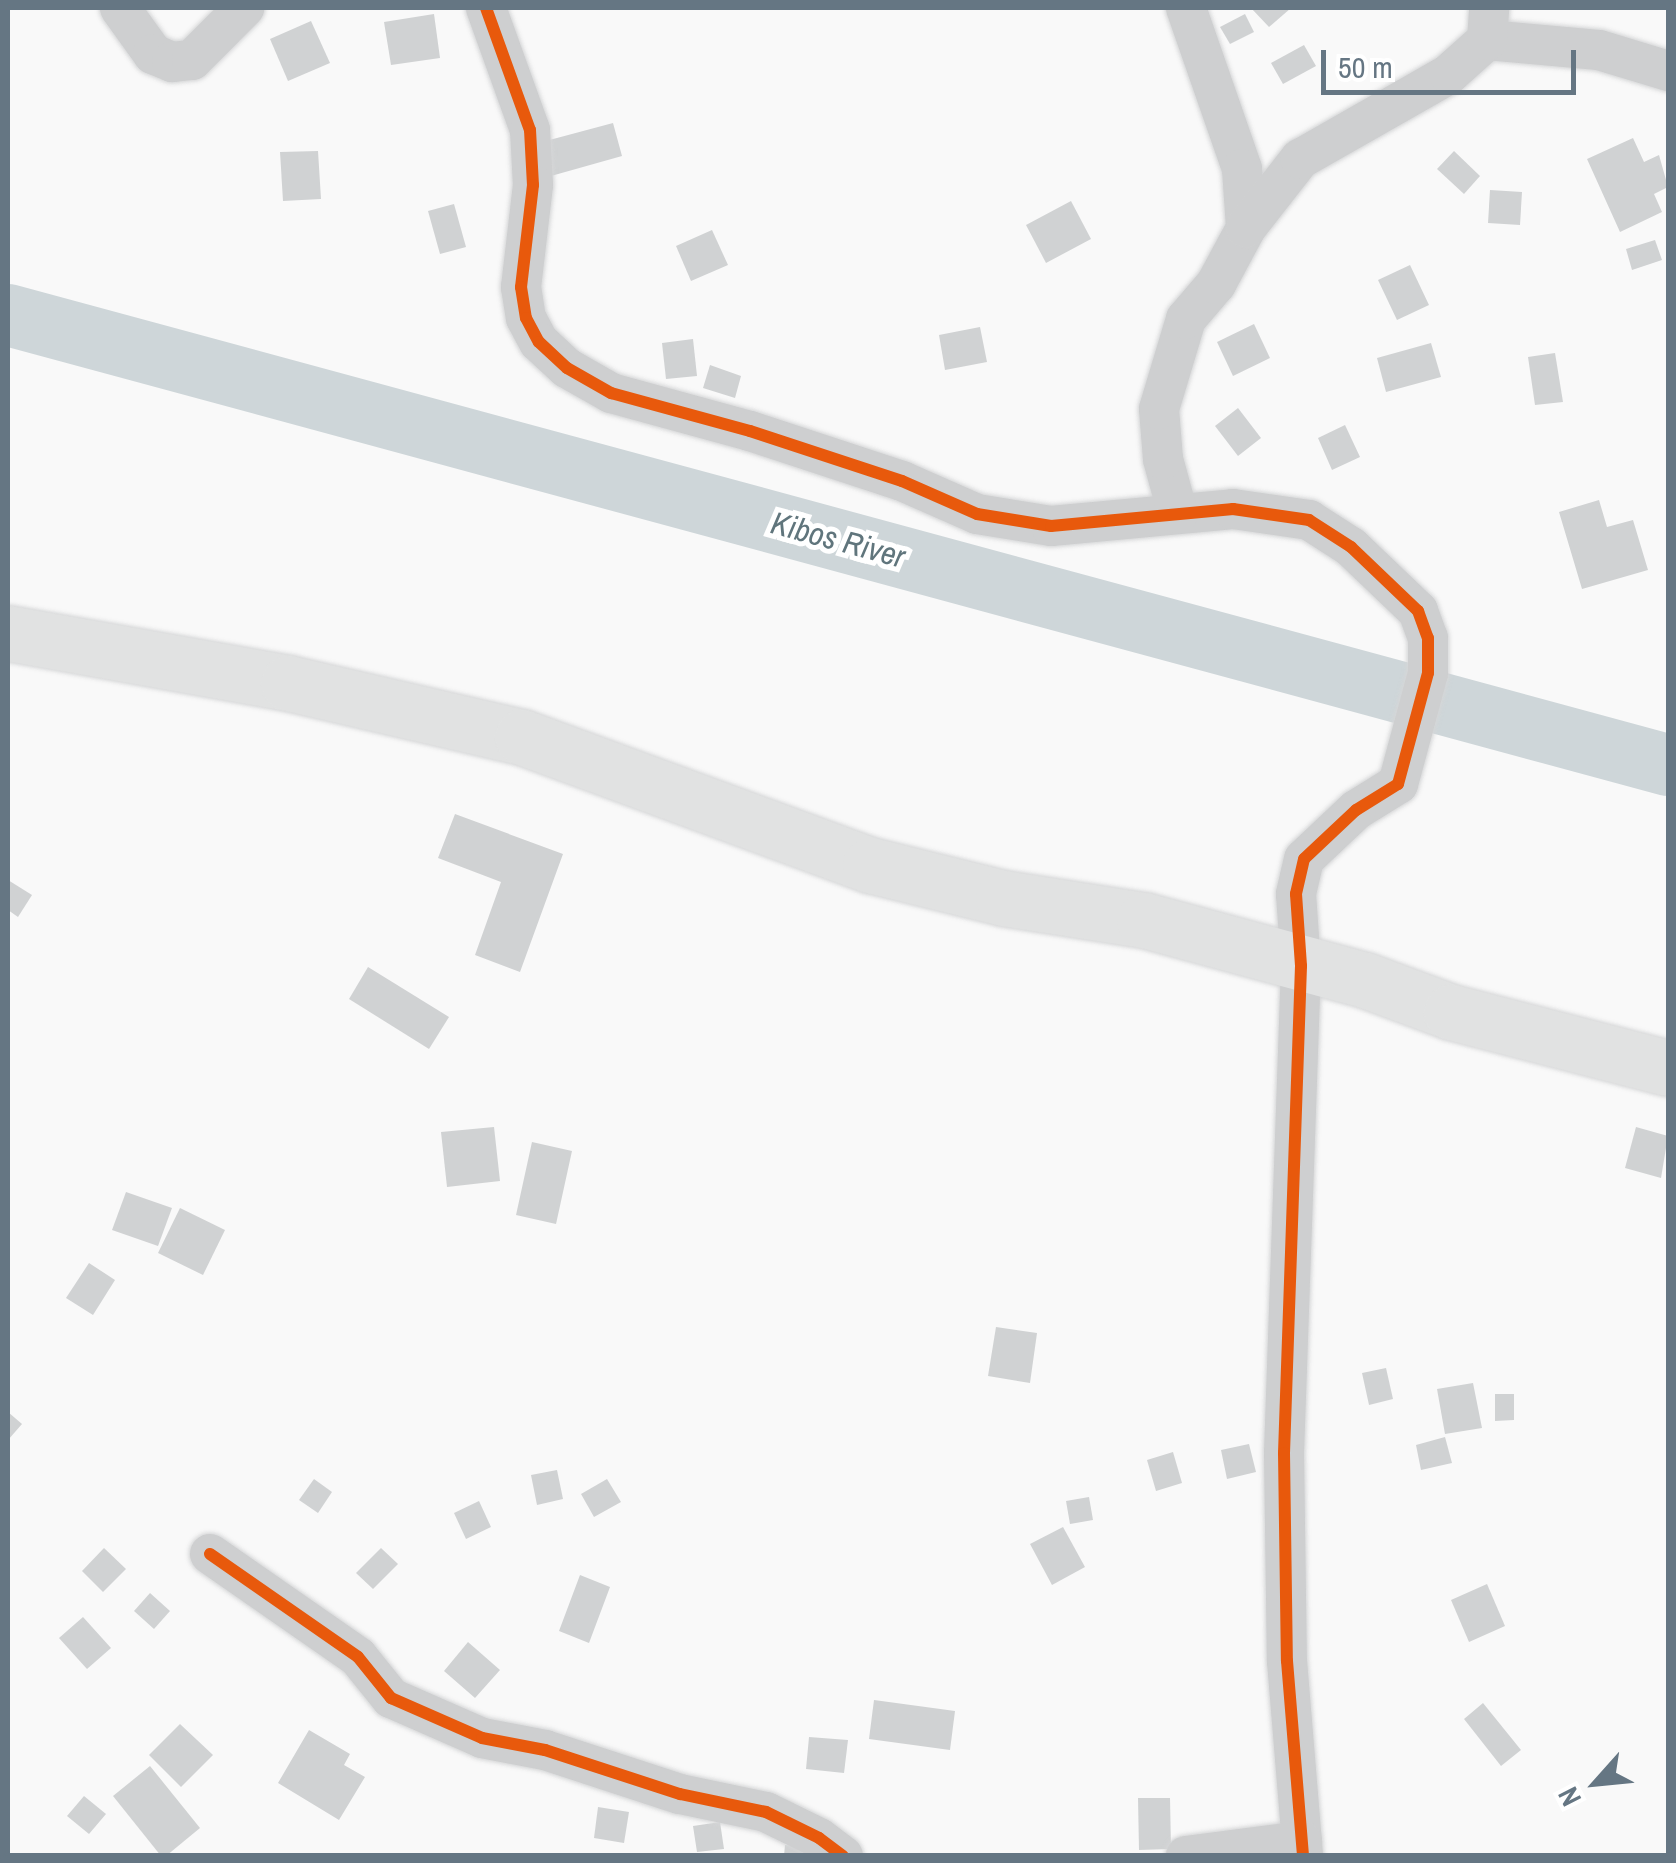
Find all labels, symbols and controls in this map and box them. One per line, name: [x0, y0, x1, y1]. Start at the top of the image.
scale bar: [1326, 30, 1581, 92]
text: 50 m: [1338, 47, 1393, 87]
water label: Kibos River: [767, 504, 909, 576]
north arrow: [1546, 1733, 1646, 1833]
text: N: [1549, 1781, 1590, 1813]

